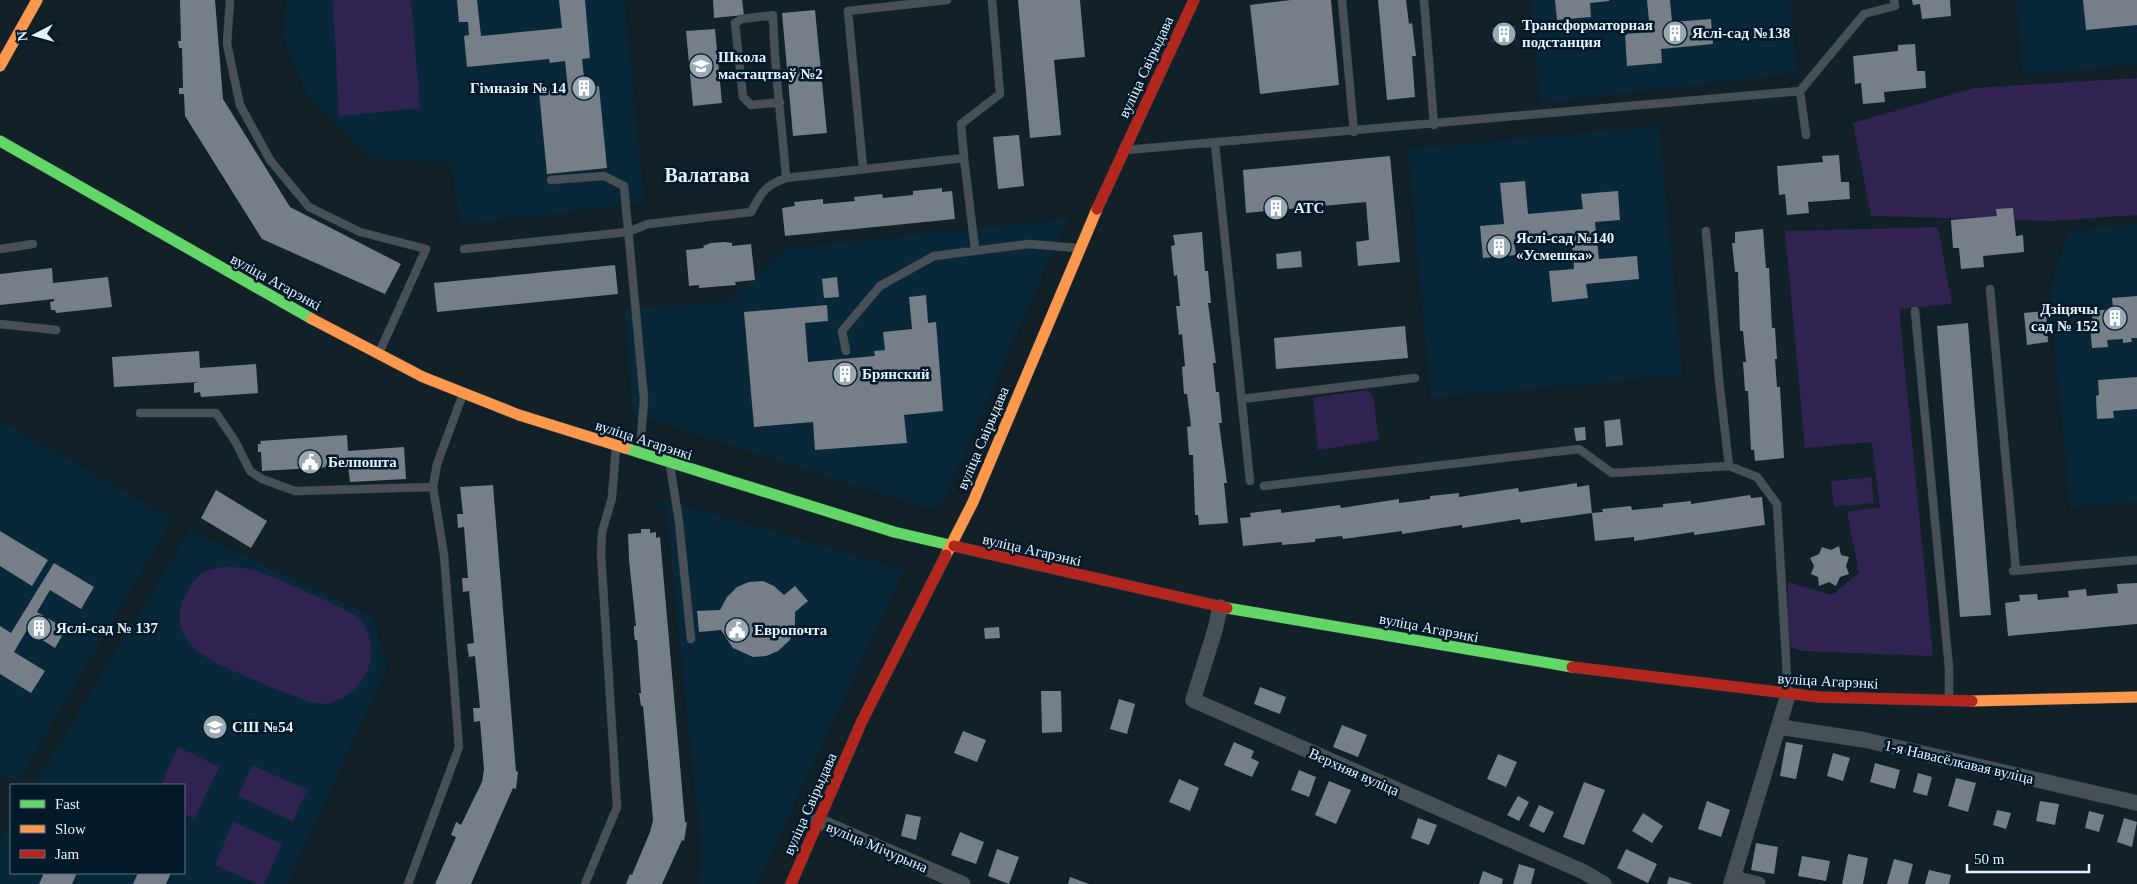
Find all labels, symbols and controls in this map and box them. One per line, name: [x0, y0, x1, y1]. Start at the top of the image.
north arrow: [10, 10, 60, 60]
street label: вуліца Свірыдава: [1115, 13, 1177, 120]
place label: Трансформаторная подстанция: [1522, 17, 1653, 50]
building icon: Яслі-сад №138: [1662, 20, 1688, 46]
building icon: Трансформаторная подстанция: [1491, 21, 1517, 47]
place label: Яслі-сад №138: [1692, 25, 1790, 41]
text: N: [15, 30, 31, 42]
place label: Школа мастацтваў №2: [718, 49, 823, 82]
school or university icon: Школа мастацтваў №2: [688, 53, 714, 79]
building icon: Гімназія № 14: [571, 75, 597, 101]
place label: Гімназія № 14: [470, 80, 566, 96]
district label: Валатава: [664, 164, 750, 186]
building icon: АТС: [1263, 195, 1289, 221]
place label: АТС: [1294, 200, 1324, 216]
place label: Яслі-сад №140 «Усмешка»: [1516, 230, 1614, 263]
building icon: Яслі-сад №140 «Усмешка»: [1486, 234, 1512, 260]
street label: вуліца Агарэнкі: [228, 251, 324, 313]
place label: Дзіцячы сад № 152: [2031, 301, 2098, 334]
building icon: Дзіцячы сад № 152: [2102, 305, 2128, 331]
building icon: Брянский: [832, 361, 858, 387]
place label: Брянский: [862, 366, 930, 382]
street label: вуліца Свірыдава: [954, 384, 1012, 492]
street label: вуліца Агарэнкі: [594, 417, 694, 463]
public building icon: Белпошта: [297, 449, 323, 475]
place label: Белпошта: [328, 454, 397, 470]
street label: вуліца Агарэнкі: [981, 531, 1083, 569]
street label: вуліца Агарэнкі: [1378, 611, 1480, 645]
building icon: Яслі-сад № 137: [26, 615, 52, 641]
public building icon: Европочта: [724, 617, 750, 643]
place label: Яслі-сад № 137: [56, 620, 159, 636]
place label: Европочта: [754, 622, 828, 638]
street label: вуліца Агарэнкі: [1777, 670, 1879, 692]
school or university icon: СШ №54: [202, 714, 228, 740]
place label: СШ №54: [232, 719, 294, 735]
street label: 1-я Навасёлкавая вуліца: [1883, 737, 2035, 787]
street label: Верхняя вуліца: [1306, 745, 1402, 799]
street label: вуліца Свірыдава: [780, 750, 840, 858]
legend: [10, 784, 185, 874]
text: Fast: [55, 796, 81, 812]
street label: вуліца Мічурына: [824, 818, 930, 876]
text: Slow: [55, 821, 86, 837]
scale bar: [1967, 842, 2090, 874]
text: Jam: [55, 846, 79, 862]
text: 50 m: [1974, 851, 2005, 867]

